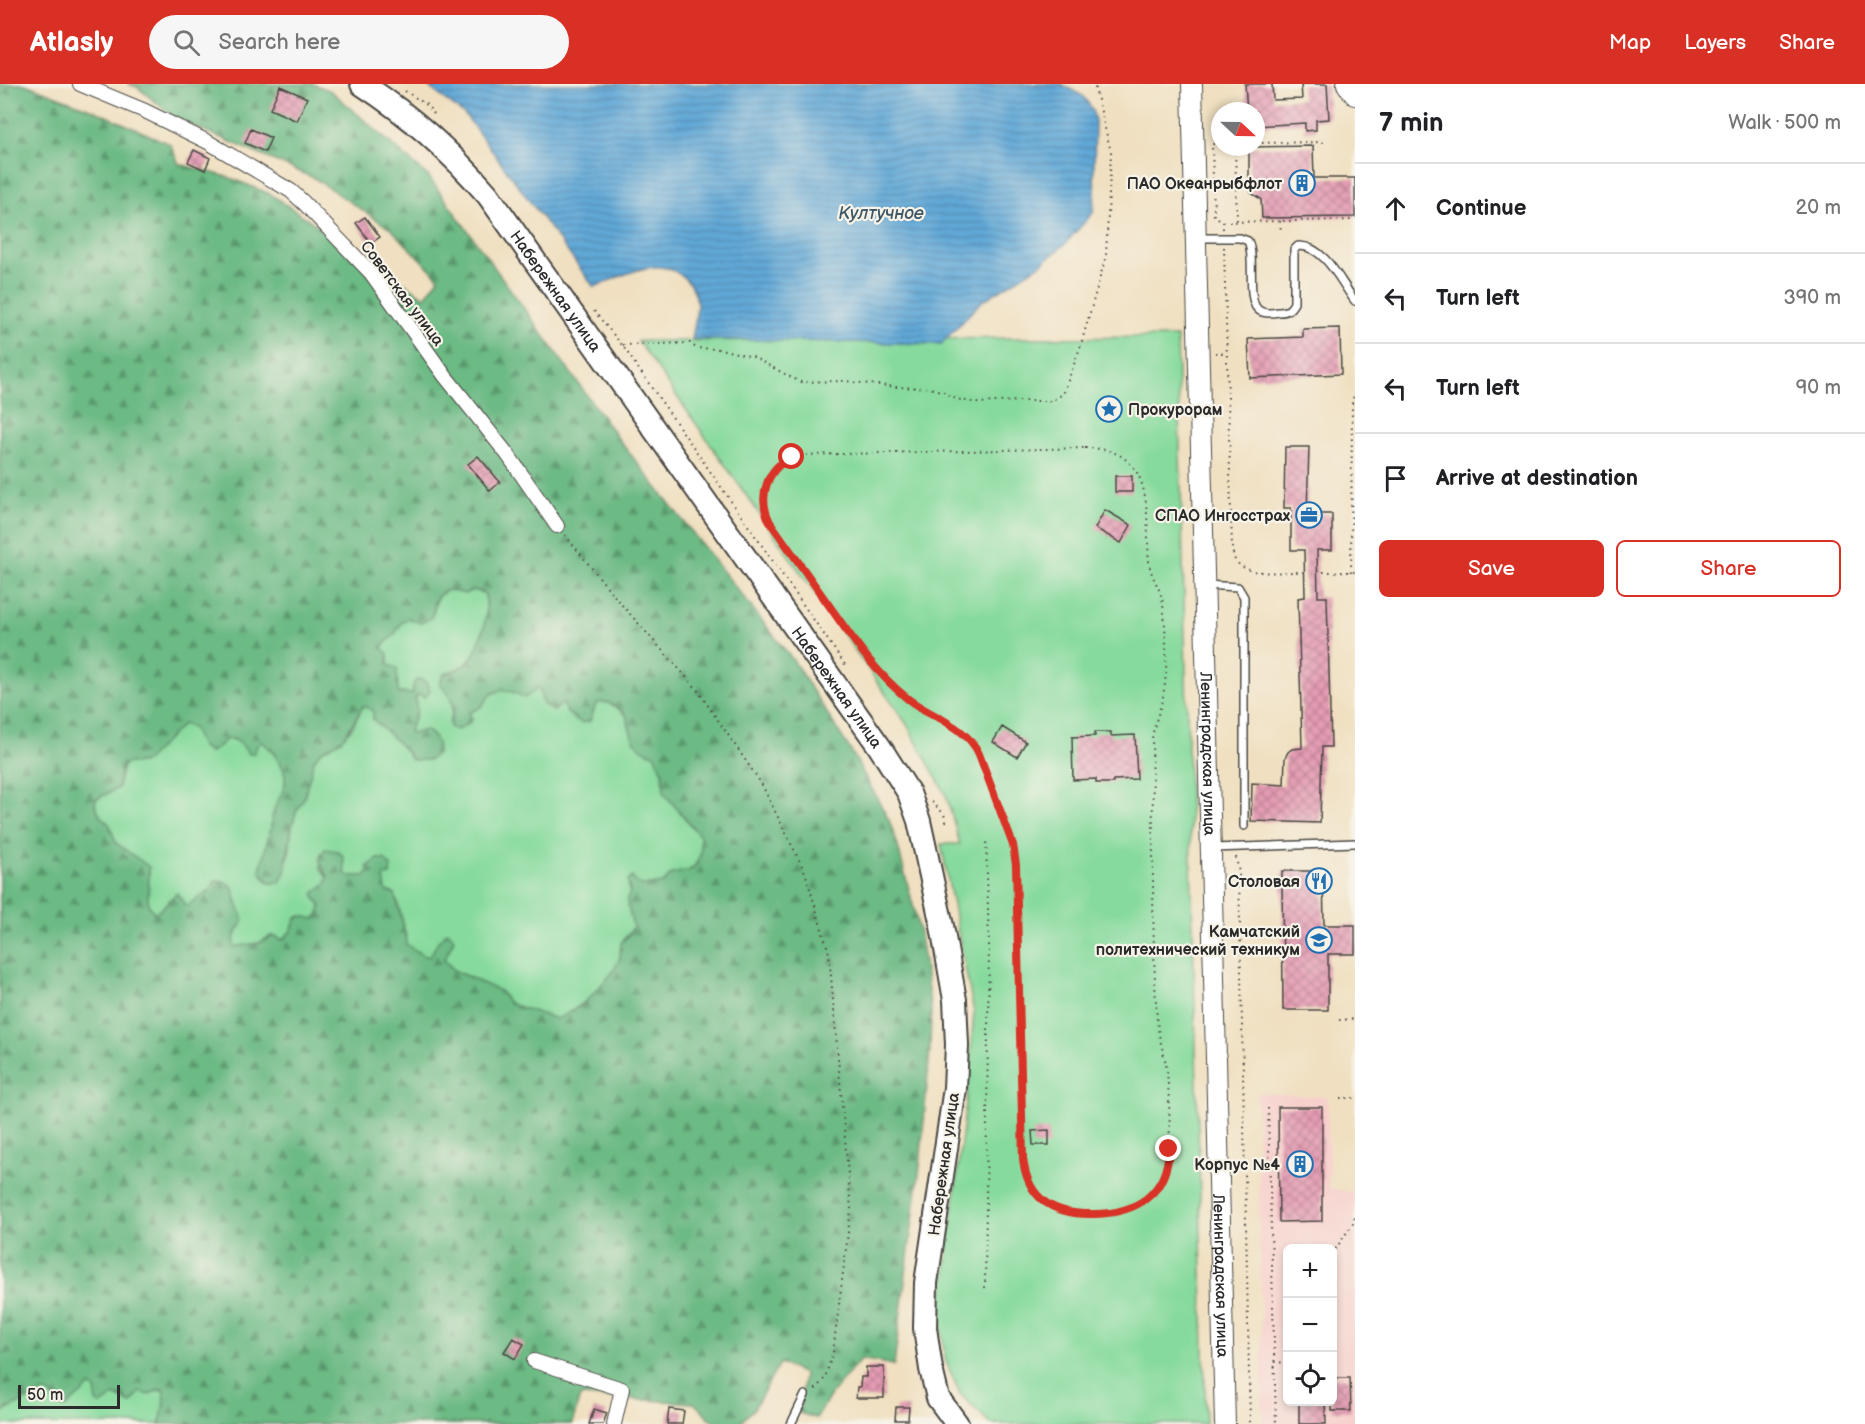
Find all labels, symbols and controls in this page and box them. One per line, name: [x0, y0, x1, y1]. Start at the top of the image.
search box: [149, 15, 569, 69]
text: Atlasly: [30, 26, 113, 59]
icon: search: [170, 26, 203, 59]
text: Search here: [218, 29, 340, 56]
text: Map: [1609, 30, 1651, 55]
text: Layers: [1684, 30, 1746, 55]
text: Share: [1779, 30, 1835, 55]
north arrow: [1211, 102, 1265, 156]
text: 7 min: [1379, 108, 1443, 139]
text: Walk · 500 m: [1728, 111, 1841, 135]
building icon: ПАО Океанрыбфлот: [1287, 168, 1317, 198]
place label: ПАО Океанрыбфлот: [1127, 175, 1282, 194]
icon: ahead: [1379, 192, 1412, 225]
text: Continue: [1436, 195, 1526, 222]
text: 20 m: [1796, 196, 1841, 220]
water label: Култучное: [838, 203, 924, 224]
street label: Набережная улица: [505, 227, 605, 356]
street label: Советская улица: [356, 238, 448, 351]
icon: left: [1379, 282, 1412, 315]
text: Turn left: [1436, 285, 1520, 312]
text: 390 m: [1783, 286, 1841, 310]
icon: left: [1379, 372, 1412, 405]
text: Turn left: [1436, 375, 1520, 402]
text: 90 m: [1796, 376, 1841, 400]
place icon: Прокурорам: [1094, 394, 1124, 424]
place label: Прокурорам: [1128, 401, 1222, 420]
route start: [778, 443, 804, 469]
icon: arrive: [1379, 462, 1412, 495]
text: Arrive at destination: [1436, 465, 1638, 492]
office icon: СПАО Ингосстрах: [1294, 500, 1324, 530]
place label: СПАО Ингосстрах: [1155, 507, 1291, 526]
button: Save: [1379, 540, 1604, 597]
button: Share: [1616, 540, 1841, 597]
street label: Набережная улица: [787, 624, 886, 753]
street label: Ленинградская улица: [1195, 671, 1219, 836]
restaurant icon: Столовая: [1304, 866, 1334, 896]
place label: Столовая: [1228, 873, 1300, 892]
place label: Камчатский политехнический техникум: [1096, 923, 1300, 960]
school or university icon: Камчатский политехнический техникум: [1304, 925, 1334, 955]
street label: Набережная улица: [925, 1091, 964, 1237]
route end: [1155, 1135, 1181, 1161]
building icon: Корпус №4: [1285, 1149, 1315, 1179]
place label: Корпус №4: [1194, 1156, 1281, 1175]
street label: Ленинградская улица: [1208, 1193, 1231, 1358]
map controls: [1283, 1244, 1337, 1406]
button: +: [1283, 1244, 1337, 1298]
button: −: [1283, 1298, 1337, 1352]
button: locate: [1283, 1352, 1337, 1406]
scale bar: [18, 1382, 120, 1410]
text: 50 m: [27, 1386, 63, 1405]

